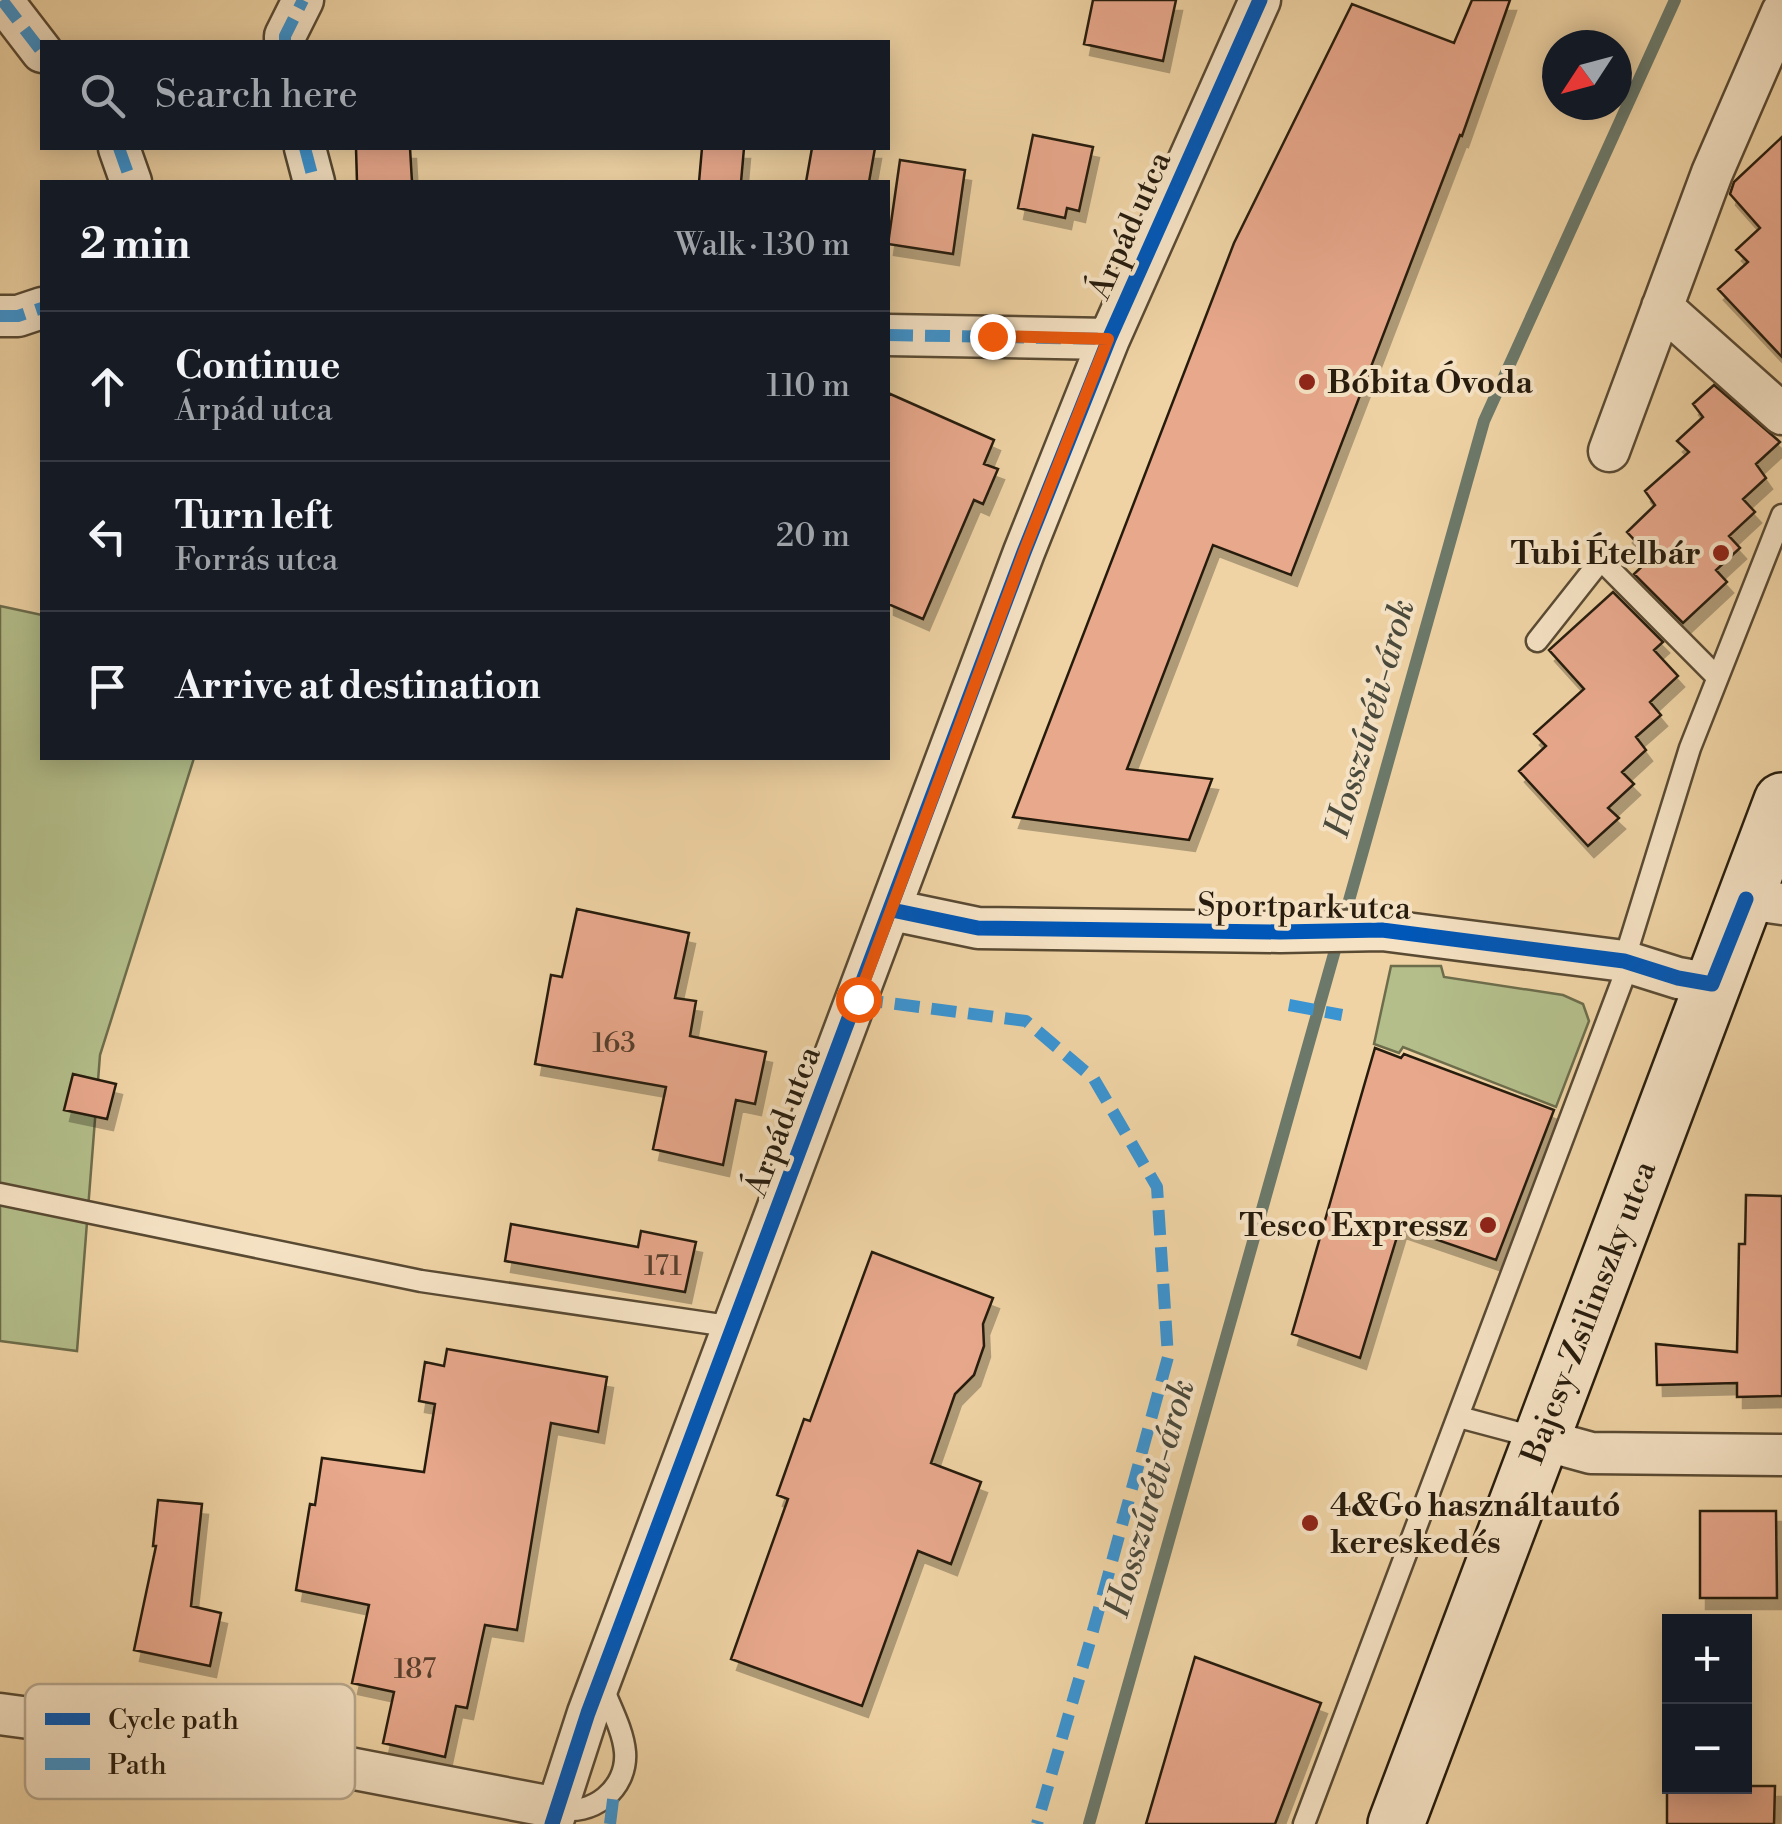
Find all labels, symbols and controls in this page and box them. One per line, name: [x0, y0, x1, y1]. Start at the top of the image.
north arrow: [1542, 30, 1632, 120]
search box: [40, 40, 890, 150]
icon: search: [75, 68, 130, 123]
text: Search here: [155, 72, 358, 119]
street label: Árpád utca: [1077, 144, 1181, 306]
text: 2 min: [80, 219, 190, 272]
text: Walk · 130 m: [675, 225, 850, 265]
route end: [970, 314, 1016, 360]
text: Continue: [175, 343, 340, 390]
icon: ahead: [80, 359, 135, 414]
place label: Bóbita Óvoda: [1327, 360, 1534, 403]
text: 110 m: [767, 366, 850, 406]
marker: Bóbita Óvoda: [1296, 371, 1318, 393]
text: Árpád utca: [175, 390, 333, 430]
text: Turn left: [175, 493, 332, 540]
icon: left: [80, 509, 135, 564]
text: 20 m: [776, 516, 850, 556]
place label: Tubi Ételbár: [1511, 532, 1701, 574]
text: Forrás utca: [175, 540, 338, 580]
marker: Tubi Ételbár: [1710, 542, 1732, 564]
water label: Hosszúréti-árok: [1316, 595, 1425, 843]
icon: arrive: [80, 659, 135, 714]
text: Arrive at destination: [175, 663, 541, 710]
street label: Sportpark utca: [1197, 885, 1412, 929]
route start: [836, 977, 882, 1023]
house number: 163: [592, 1026, 636, 1061]
street label: Árpád utca: [734, 1039, 830, 1203]
street label: Bajcsy-Zsilinszky utca: [1512, 1155, 1665, 1470]
place label: Tesco Expressz: [1240, 1206, 1468, 1246]
marker: Tesco Expressz: [1477, 1214, 1499, 1236]
house number: 171: [644, 1249, 682, 1284]
water label: Hosszúréti-árok: [1096, 1375, 1205, 1623]
place label: 4&Go használtautó kereskedés: [1330, 1486, 1621, 1563]
marker: 4&Go használtautó kereskedés: [1299, 1512, 1321, 1534]
map controls: [1662, 1614, 1752, 1794]
button: +: [1662, 1614, 1752, 1704]
house number: 187: [394, 1652, 436, 1687]
legend: [25, 1684, 355, 1799]
text: Cycle path: [108, 1703, 239, 1738]
button: −: [1662, 1704, 1752, 1794]
text: Path: [108, 1748, 167, 1783]

